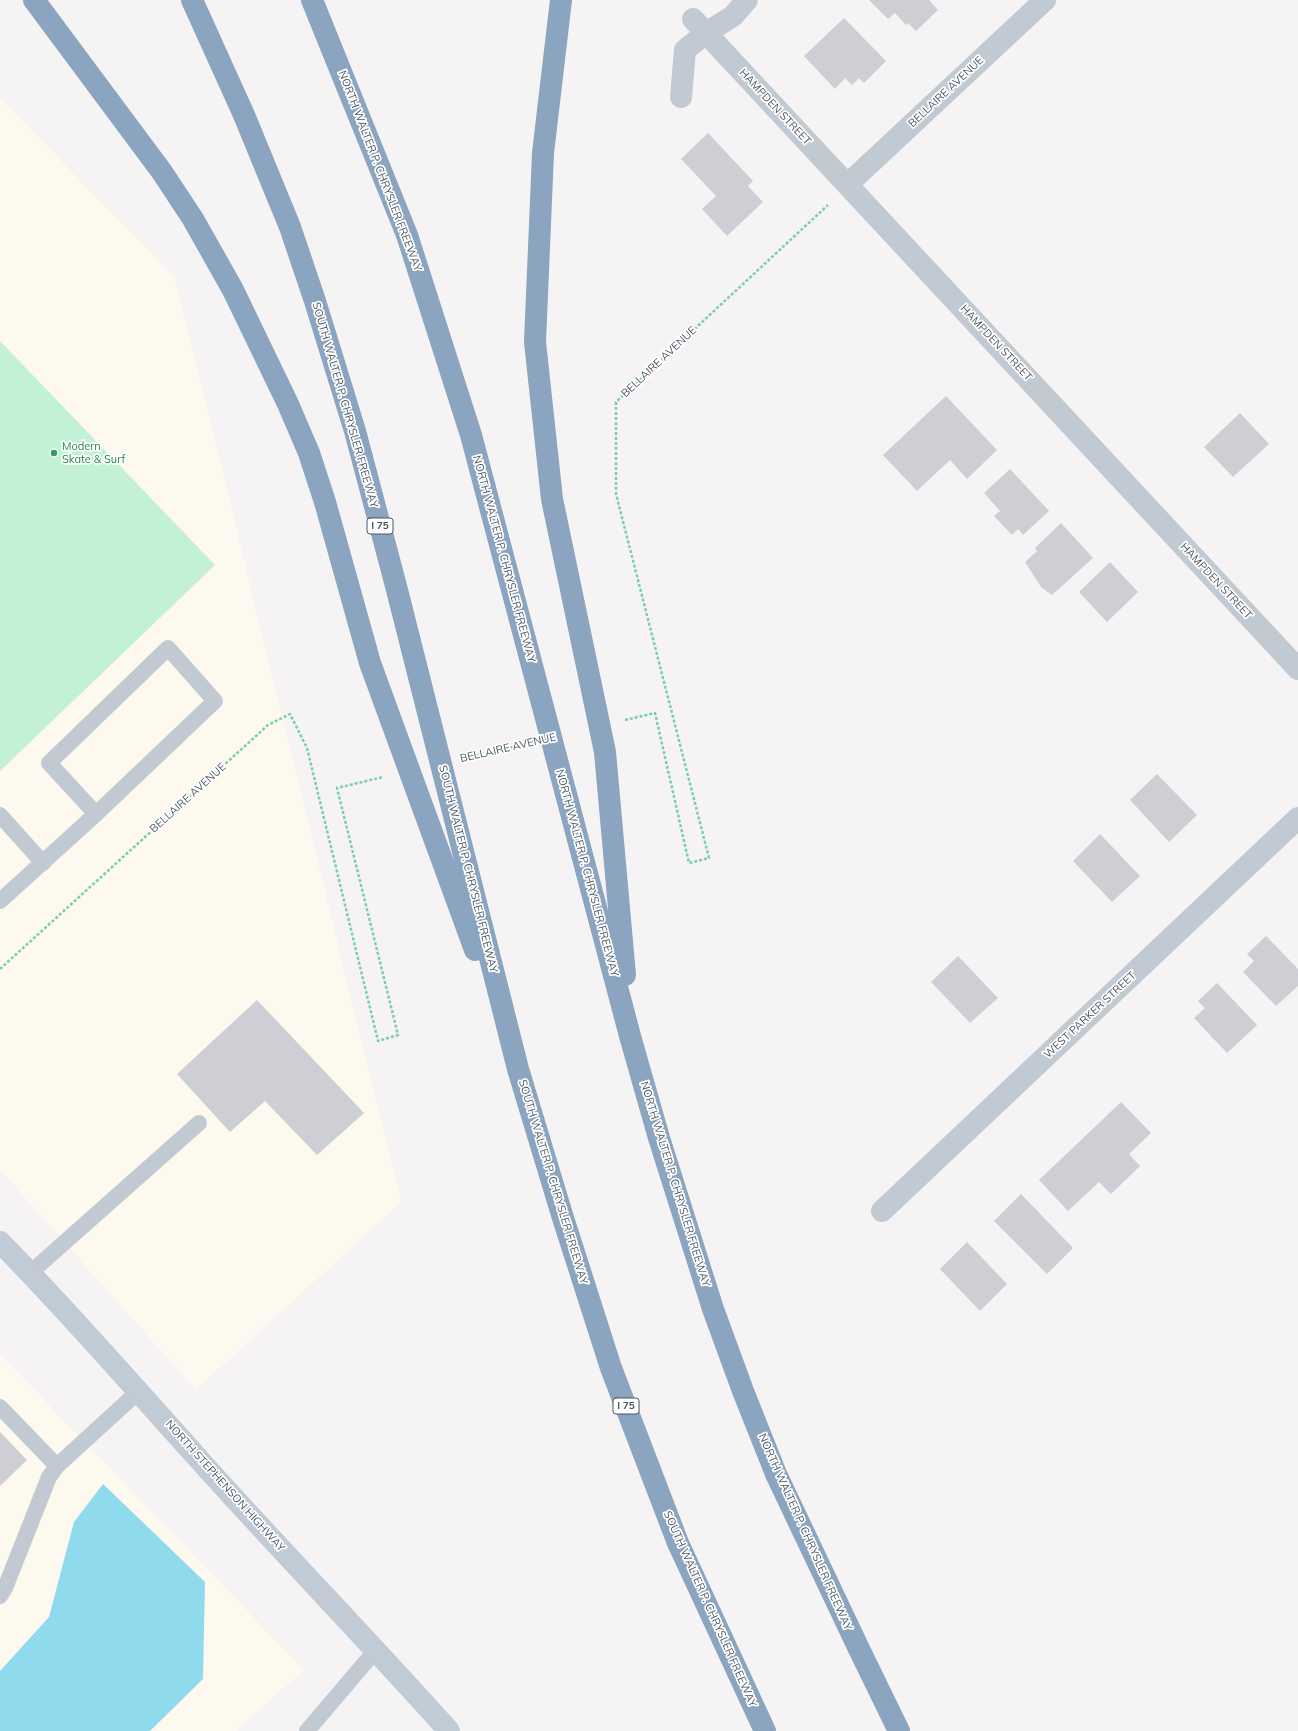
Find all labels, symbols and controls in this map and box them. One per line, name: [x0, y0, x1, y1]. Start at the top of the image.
street label: BELLAIRE AVENUE: [906, 54, 986, 130]
street label: HAMPDEN STREET: [736, 66, 814, 148]
street label: NORTH WALTER P. CHRYSLER FREEWAY: [336, 69, 424, 273]
street label: SOUTH WALTER P. CHRYSLER FREEWAY: [309, 301, 381, 509]
street label: HAMPDEN STREET: [957, 302, 1035, 384]
street label: BELLAIRE AVENUE: [619, 324, 699, 400]
place label: Modern Skate & Surf: [62, 440, 125, 466]
marker: Modern Skate & Surf: [49, 448, 59, 458]
street label: NORTH WALTER P. CHRYSLER FREEWAY: [470, 454, 538, 664]
road number: I 75: [367, 518, 393, 534]
street label: HAMPDEN STREET: [1177, 540, 1255, 622]
street label: BELLAIRE AVENUE: [459, 731, 557, 765]
street label: BELLAIRE AVENUE: [147, 760, 229, 836]
street label: SOUTH WALTER P. CHRYSLER FREEWAY: [436, 764, 500, 974]
street label: NORTH WALTER P. CHRYSLER FREEWAY: [553, 768, 621, 978]
street label: WEST PARKER STREET: [1041, 969, 1139, 1061]
street label: SOUTH WALTER P. CHRYSLER FREEWAY: [516, 1078, 590, 1286]
street label: NORTH WALTER P. CHRYSLER FREEWAY: [637, 1080, 713, 1288]
road number: I 75: [613, 1398, 639, 1414]
street label: NORTH STEPHENSON HIGHWAY: [163, 1418, 287, 1554]
street label: NORTH WALTER P. CHRYSLER FREEWAY: [755, 1432, 855, 1632]
street label: SOUTH WALTER P. CHRYSLER FREEWAY: [661, 1509, 759, 1709]

